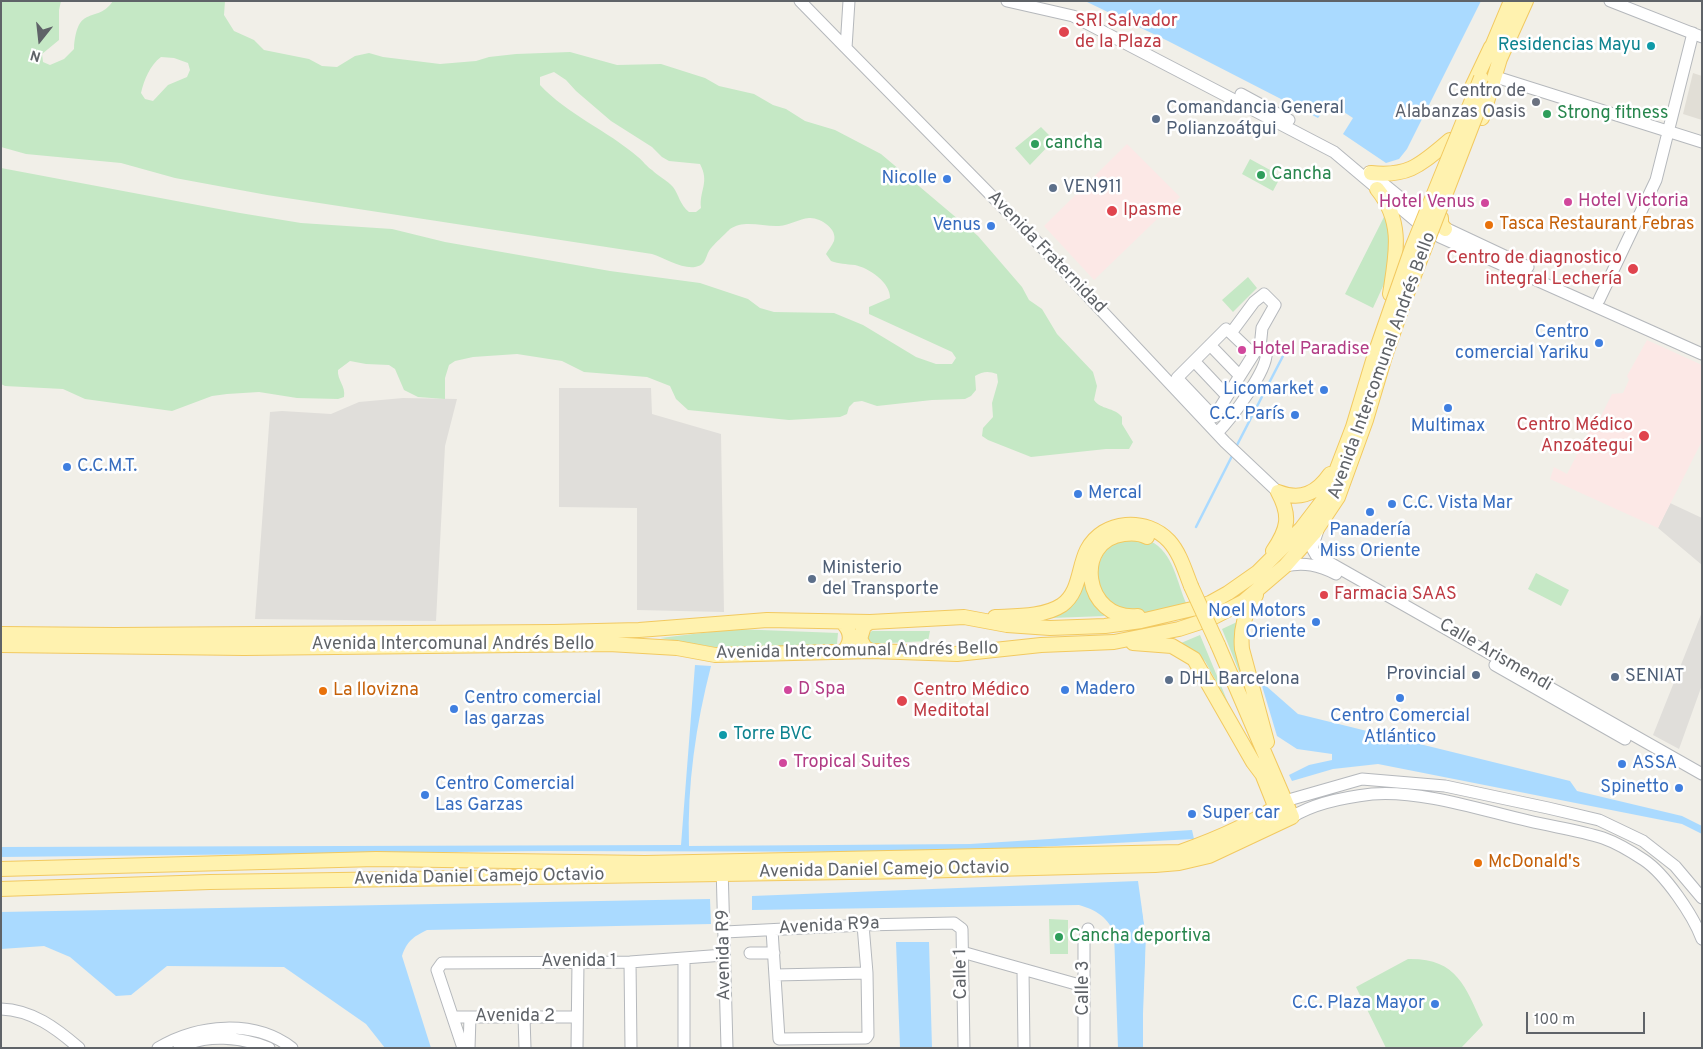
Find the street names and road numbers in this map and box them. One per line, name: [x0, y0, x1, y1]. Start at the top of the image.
street label: Avenida Fraternidad: [982, 187, 1110, 319]
street label: Avenida Intercomunal Andrés Bello: [1324, 229, 1442, 503]
street label: Calle Arismendi: [1435, 615, 1555, 697]
street label: Avenida Intercomunal Andrés Bello: [312, 634, 594, 656]
street label: Avenida Intercomunal Andrés Bello: [715, 639, 999, 665]
street label: Avenida Daniel Camejo Octavio: [758, 858, 1010, 884]
street label: Avenida Daniel Camejo Octavio: [353, 865, 605, 891]
street label: Avenida R9: [713, 909, 737, 1001]
street label: Avenida R9a: [778, 914, 880, 940]
street label: Calle 1: [951, 948, 973, 1000]
street label: Avenida 1: [541, 951, 617, 973]
street label: Calle 3: [1073, 960, 1095, 1016]
street label: Avenida 2: [475, 1006, 555, 1028]

